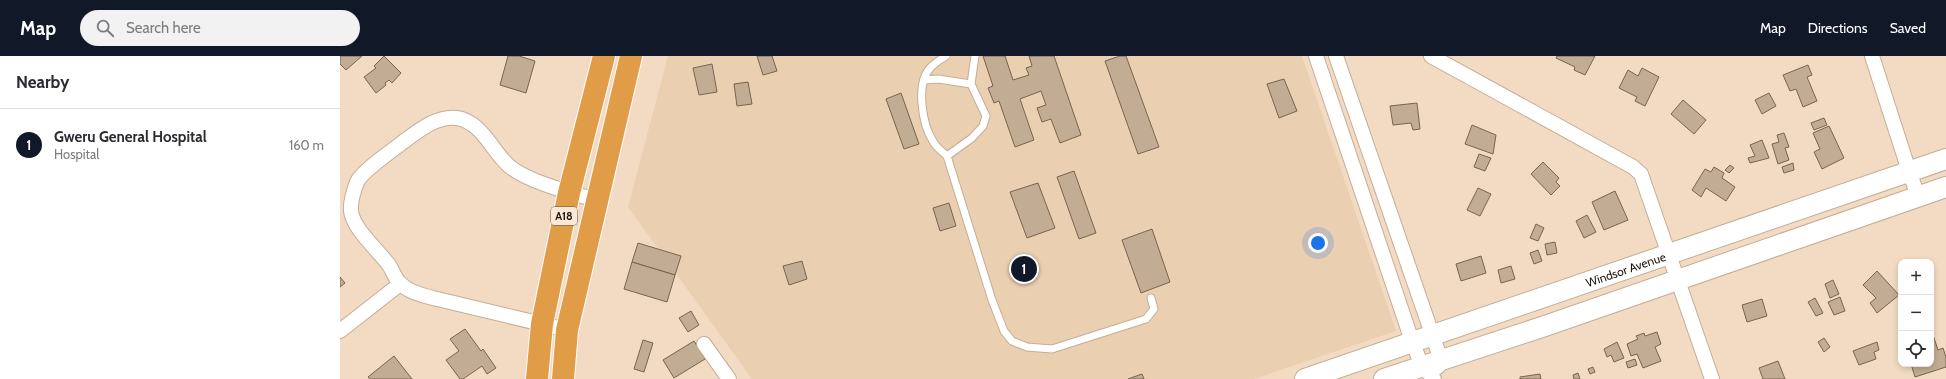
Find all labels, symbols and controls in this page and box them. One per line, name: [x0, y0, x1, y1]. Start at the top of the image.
search box: [80, 10, 360, 46]
text: Map: [20, 17, 56, 40]
icon: search: [94, 17, 116, 39]
text: Search here: [126, 19, 201, 37]
text: Map: [1760, 19, 1786, 37]
text: Directions: [1808, 19, 1868, 37]
text: Saved: [1890, 19, 1926, 37]
text: Nearby: [16, 72, 69, 92]
text: Gweru General Hospital: [54, 128, 207, 146]
text: 1: [27, 137, 31, 153]
text: 160 m: [289, 137, 324, 153]
text: Hospital: [54, 146, 99, 162]
road number: A18: [551, 207, 577, 225]
your location: [1308, 233, 1328, 253]
street label: Windsor Avenue: [1584, 248, 1668, 290]
pin: 1: [1011, 254, 1037, 284]
map controls: [1898, 259, 1934, 367]
button: +: [1898, 259, 1934, 295]
button: −: [1898, 295, 1934, 331]
button: locate: [1898, 331, 1934, 367]

